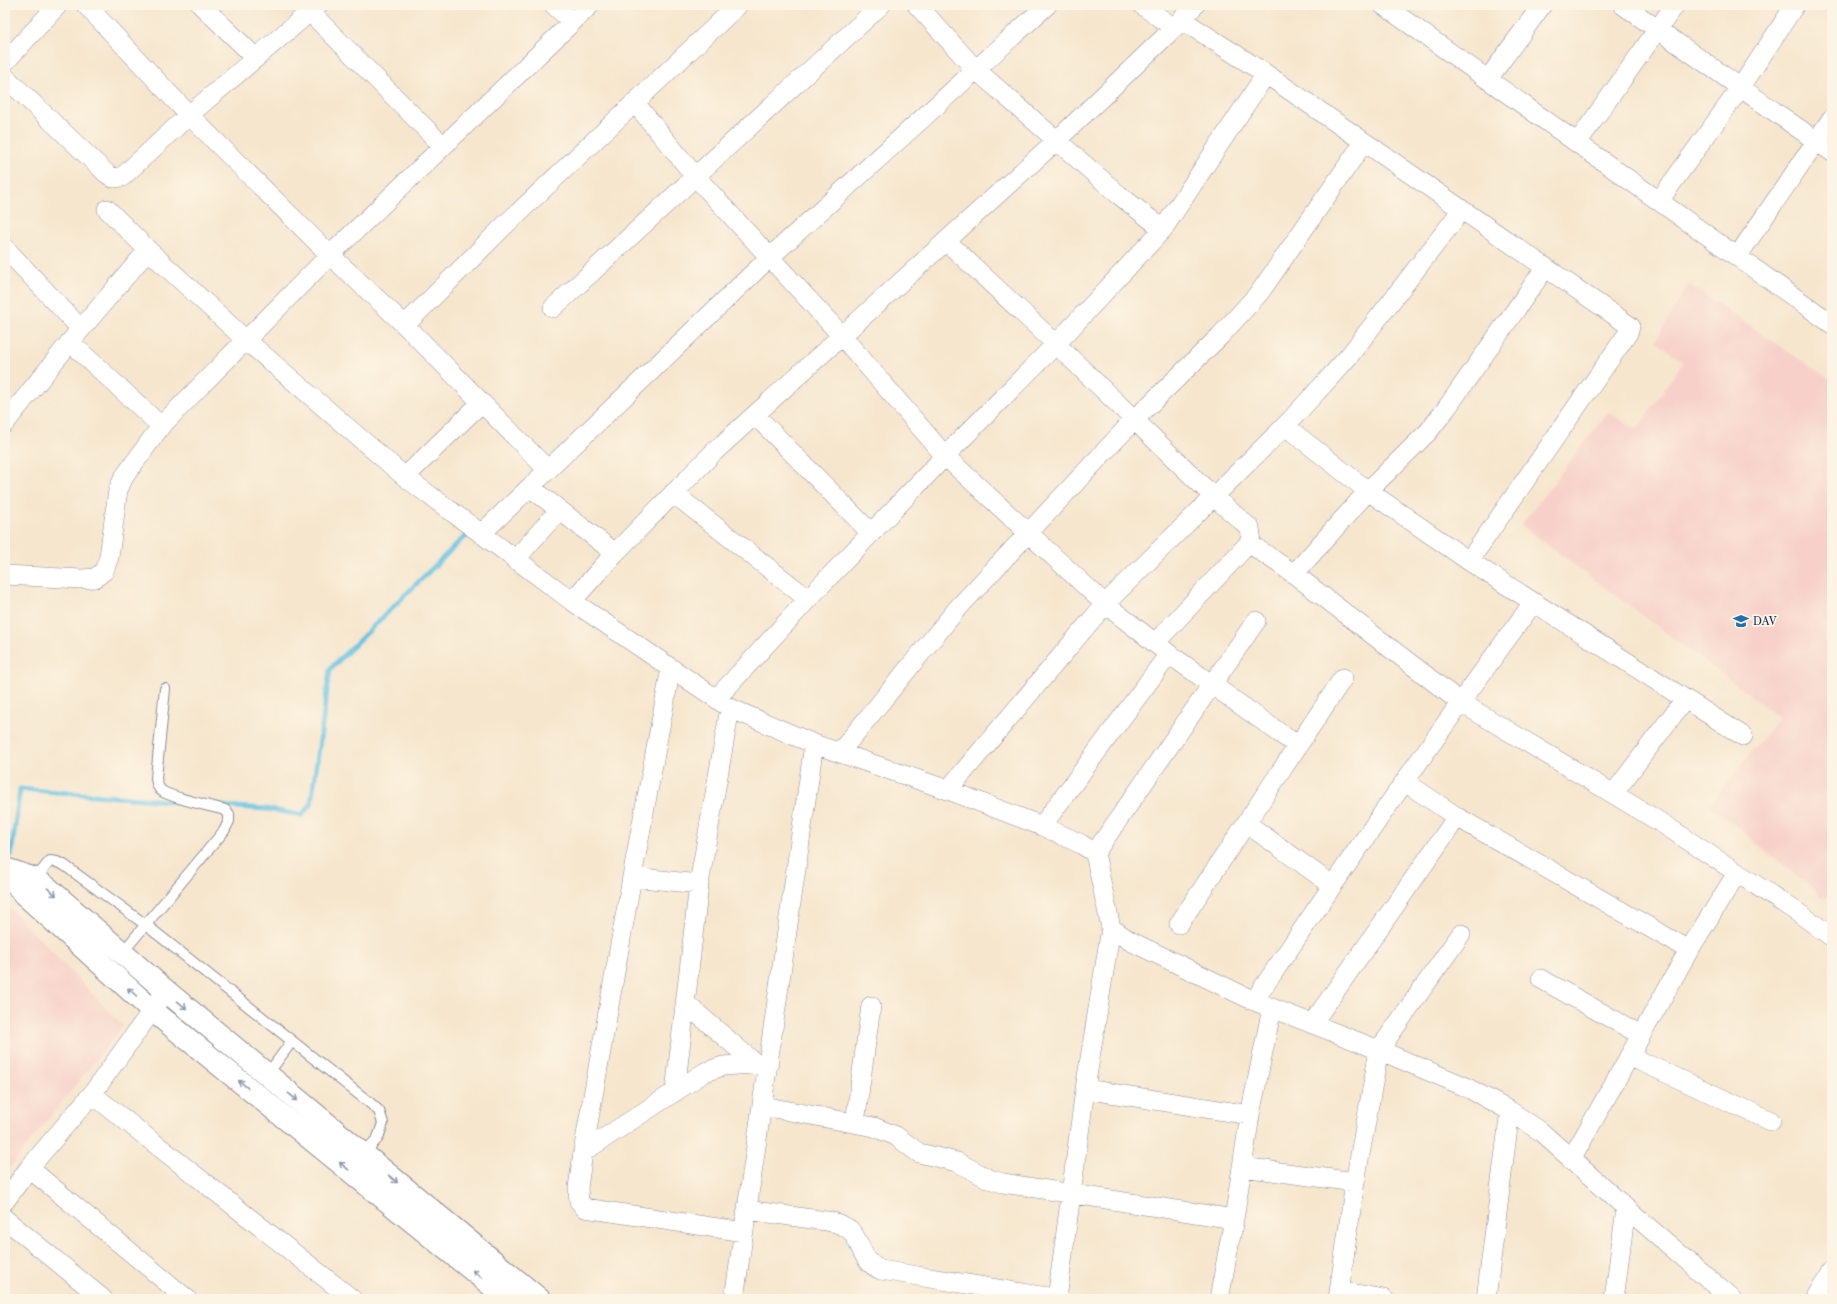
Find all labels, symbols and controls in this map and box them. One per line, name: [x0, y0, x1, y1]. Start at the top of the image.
school or university icon: DAV: [1732, 612, 1750, 630]
place label: DAV: [1753, 614, 1778, 628]
one-way arrow: [47, 887, 58, 896]
one-way arrow: [128, 988, 138, 997]
one-way arrow: [177, 1000, 187, 1009]
one-way arrow: [238, 1079, 249, 1088]
one-way arrow: [288, 1092, 298, 1101]
one-way arrow: [339, 1161, 349, 1170]
one-way arrow: [388, 1175, 399, 1184]
one-way arrow: [472, 1270, 483, 1279]

